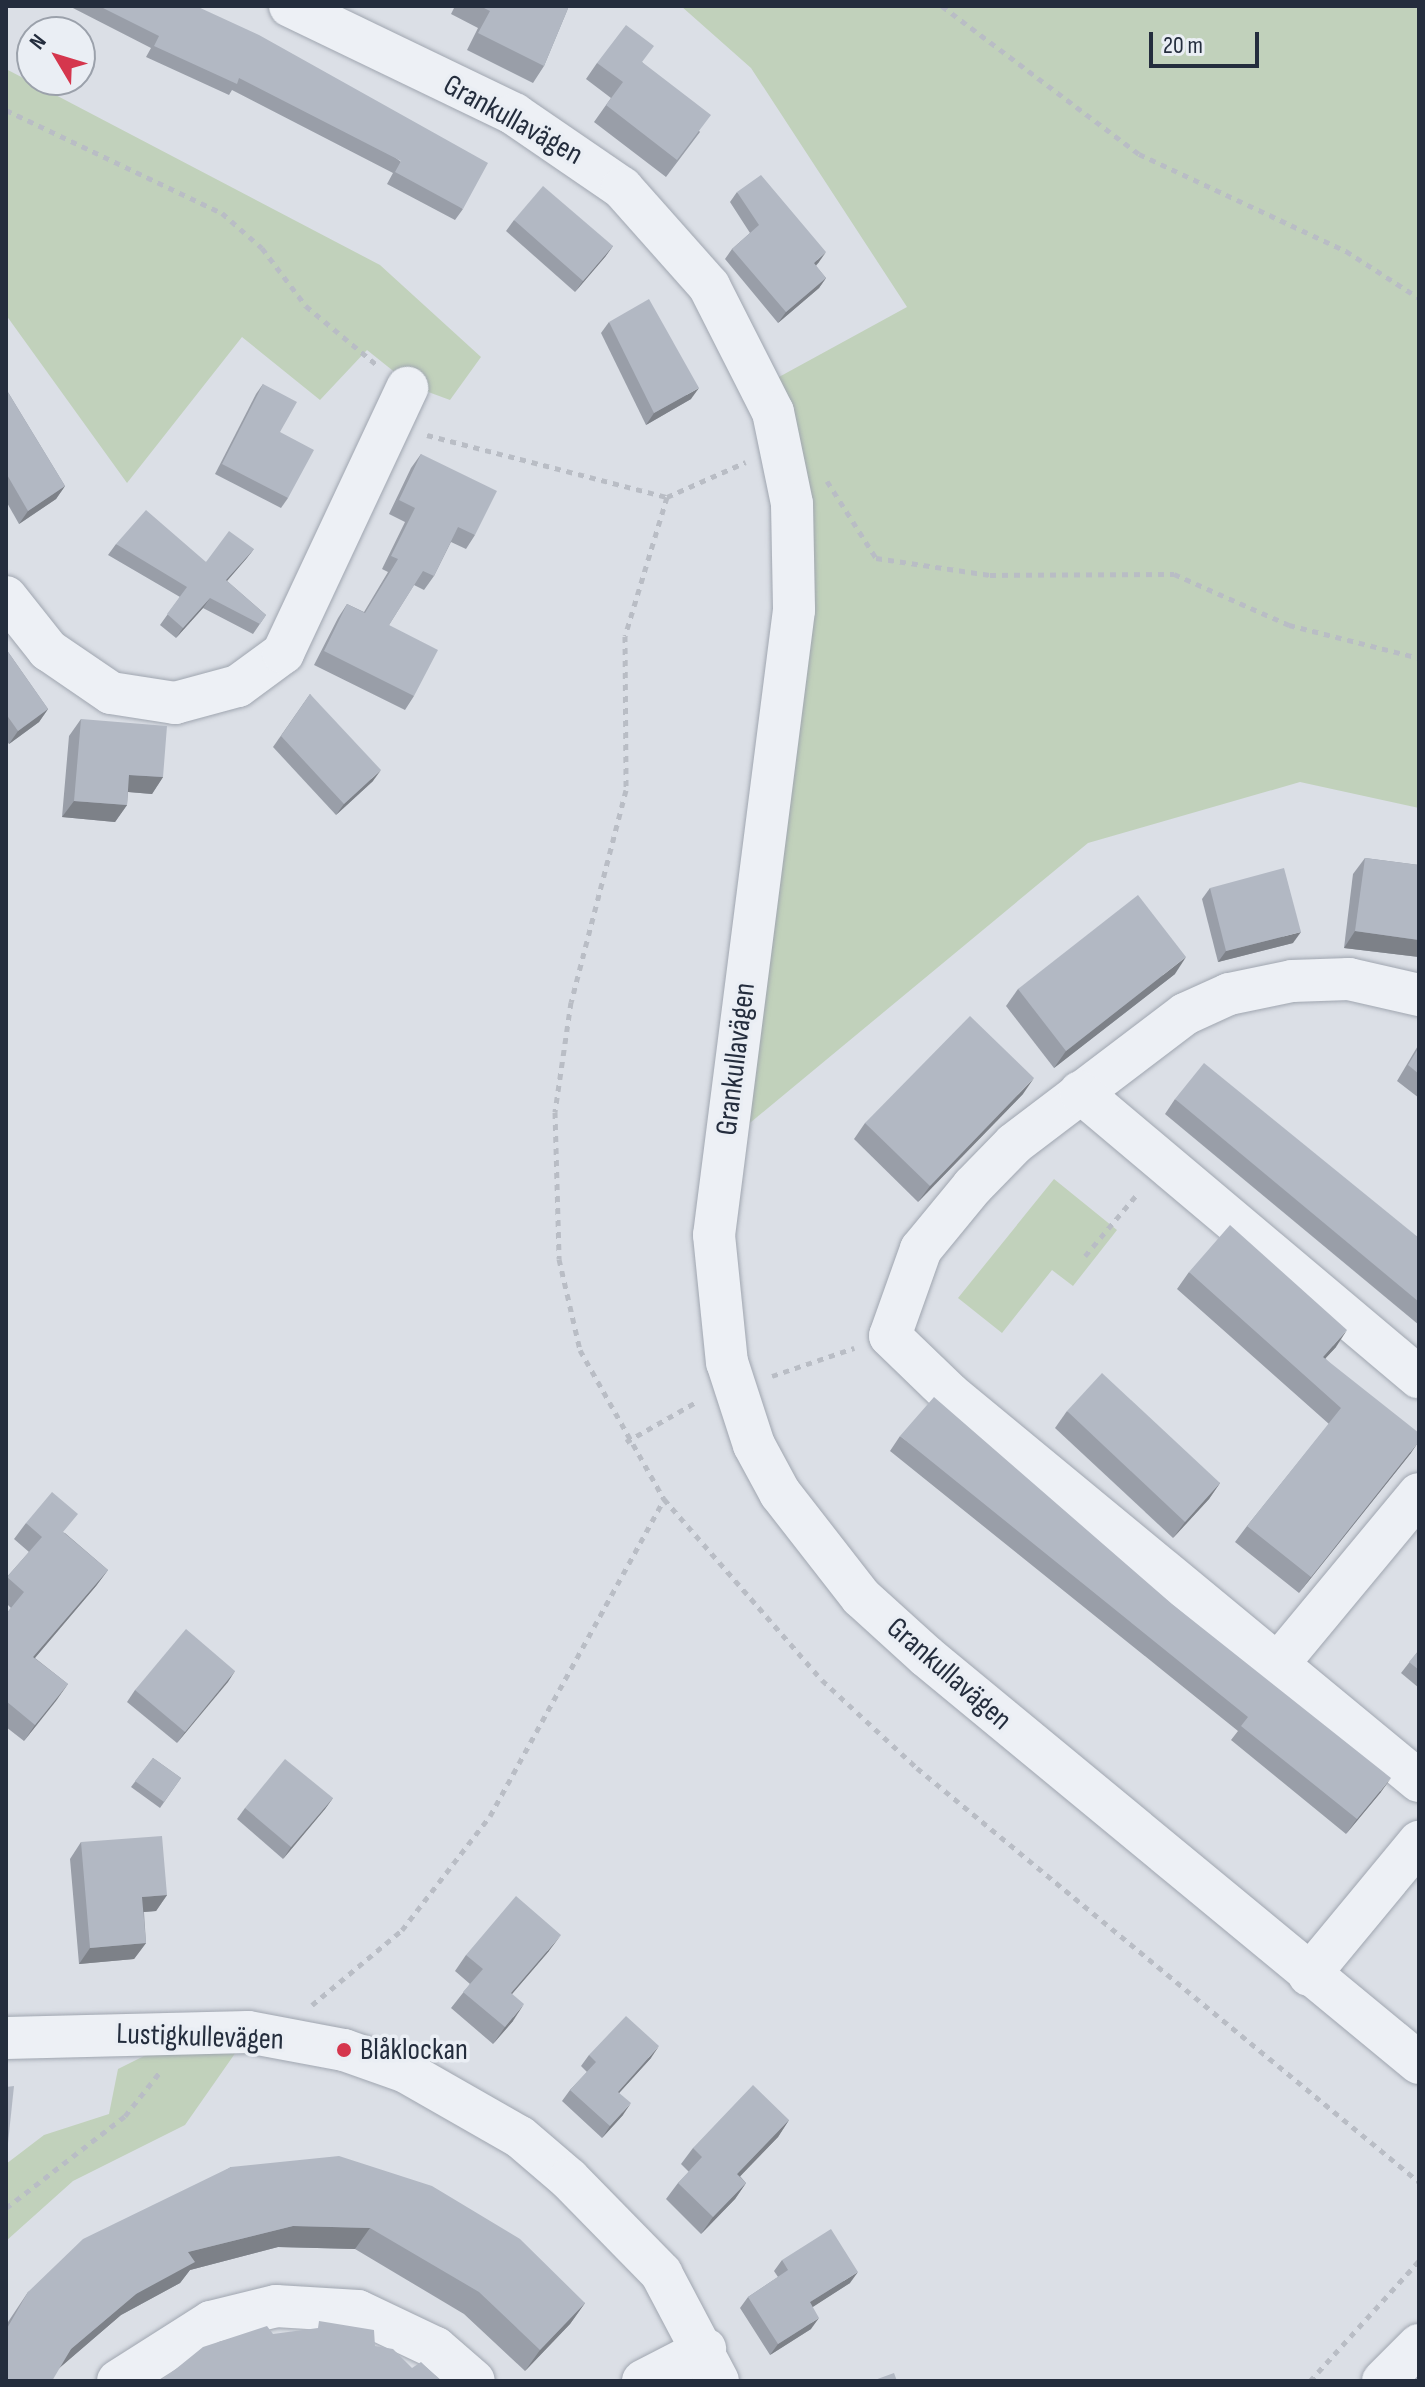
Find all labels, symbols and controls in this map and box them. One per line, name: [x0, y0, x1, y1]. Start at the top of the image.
north arrow: [16, 16, 96, 96]
scale bar: [1153, 16, 1263, 66]
text: N: [24, 29, 53, 55]
text: 20 m: [1163, 31, 1203, 60]
street label: Grankullavägen: [437, 67, 589, 173]
street label: Grankullavägen: [709, 981, 763, 1137]
street label: Grankullavägen: [879, 1610, 1019, 1738]
street label: Lustigkullevägen: [116, 2016, 284, 2058]
place label: Blåklockan: [360, 2032, 468, 2068]
marker: Blåklockan: [335, 2041, 353, 2059]

